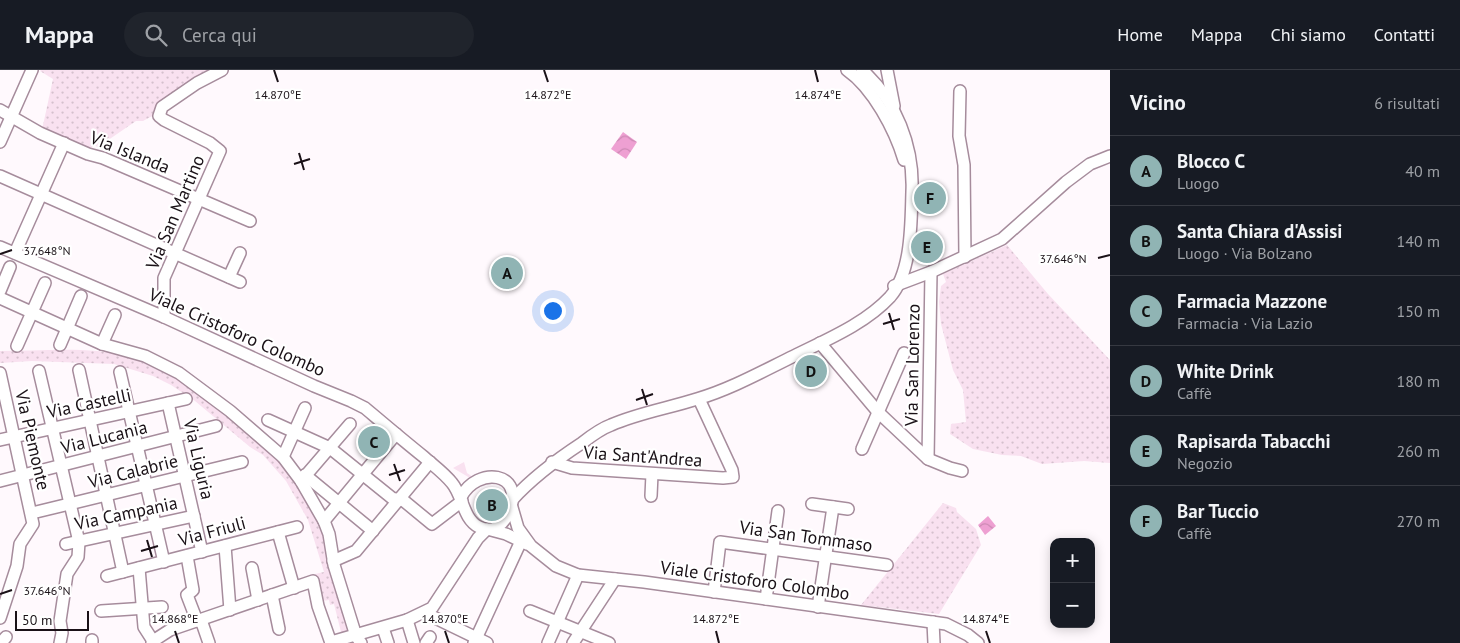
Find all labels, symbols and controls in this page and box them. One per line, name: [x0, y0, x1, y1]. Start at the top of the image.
search box: [124, 12, 474, 57]
text: Mappa: [25, 19, 94, 50]
icon: search: [142, 21, 170, 49]
text: Cerca qui: [182, 23, 257, 47]
text: Home: [1117, 23, 1163, 46]
text: Mappa: [1191, 23, 1242, 46]
text: Chi siamo: [1270, 23, 1346, 46]
text: Contatti: [1374, 23, 1435, 46]
text: 14.870°E: [255, 87, 301, 102]
text: 14.872°E: [525, 87, 571, 102]
text: 14.874°E: [795, 87, 841, 102]
text: Vicino: [1130, 89, 1186, 116]
text: 6 risultati: [1374, 93, 1440, 113]
street label: Via Islanda: [86, 125, 173, 178]
text: Blocco C: [1177, 149, 1245, 173]
street label: Via San Martino: [140, 151, 209, 274]
text: A: [1141, 161, 1151, 181]
text: 40 m: [1405, 161, 1440, 181]
text: Luogo: [1177, 173, 1219, 193]
pin: F: [914, 179, 946, 217]
text: Santa Chiara d'Assisi: [1177, 219, 1342, 243]
pin: E: [911, 228, 943, 266]
text: B: [1141, 231, 1151, 251]
text: 140 m: [1397, 231, 1440, 251]
text: 37.648°N: [23, 243, 71, 258]
text: Luogo · Via Bolzano: [1177, 243, 1312, 263]
text: 37.646°N: [1039, 251, 1087, 266]
pin: A: [491, 254, 523, 292]
street label: Viale Cristoforo Colombo: [144, 282, 329, 381]
text: Farmacia Mazzone: [1177, 289, 1327, 313]
your location: [540, 298, 566, 324]
text: C: [1142, 301, 1150, 321]
text: 150 m: [1397, 301, 1440, 321]
street label: Via San Lorenzo: [899, 304, 925, 427]
text: Farmacia · Via Lazio: [1177, 313, 1313, 333]
pin: D: [795, 352, 827, 390]
text: White Drink: [1177, 359, 1274, 383]
text: D: [1141, 371, 1151, 391]
text: 180 m: [1397, 371, 1440, 391]
street label: Via Castelli: [44, 383, 133, 423]
text: Caffè: [1177, 383, 1212, 403]
street label: Via Piemonte: [10, 387, 56, 492]
street label: Via Lucania: [58, 415, 150, 459]
street label: Via Liguria: [178, 415, 219, 502]
pin: C: [358, 423, 390, 461]
text: Rapisarda Tabacchi: [1177, 429, 1331, 453]
street label: Via Sant'Andrea: [582, 440, 703, 472]
text: E: [1142, 441, 1150, 461]
text: 260 m: [1397, 441, 1440, 461]
street label: Via Calabrie: [85, 449, 180, 493]
text: Negozio: [1177, 453, 1233, 473]
pin: B: [476, 486, 508, 524]
street label: Via Campania: [71, 491, 180, 535]
text: Bar Tuccio: [1177, 499, 1259, 523]
street label: Via Friuli: [175, 511, 248, 551]
text: F: [1142, 511, 1150, 531]
text: 270 m: [1397, 511, 1440, 531]
street label: Via San Tommaso: [737, 515, 874, 557]
text: Caffè: [1177, 523, 1212, 543]
map controls: [1050, 538, 1095, 628]
button: +: [1050, 538, 1095, 583]
street label: Viale Cristoforo Colombo: [658, 555, 851, 605]
text: 37.646°N: [23, 583, 71, 598]
button: −: [1050, 583, 1095, 628]
scale bar: [15, 608, 89, 631]
text: 50 m: [22, 611, 52, 629]
text: 14.868°E: [152, 611, 198, 626]
text: 14.870°E: [422, 611, 468, 626]
text: 14.872°E: [693, 611, 739, 626]
text: 14.874°E: [963, 611, 1009, 626]

